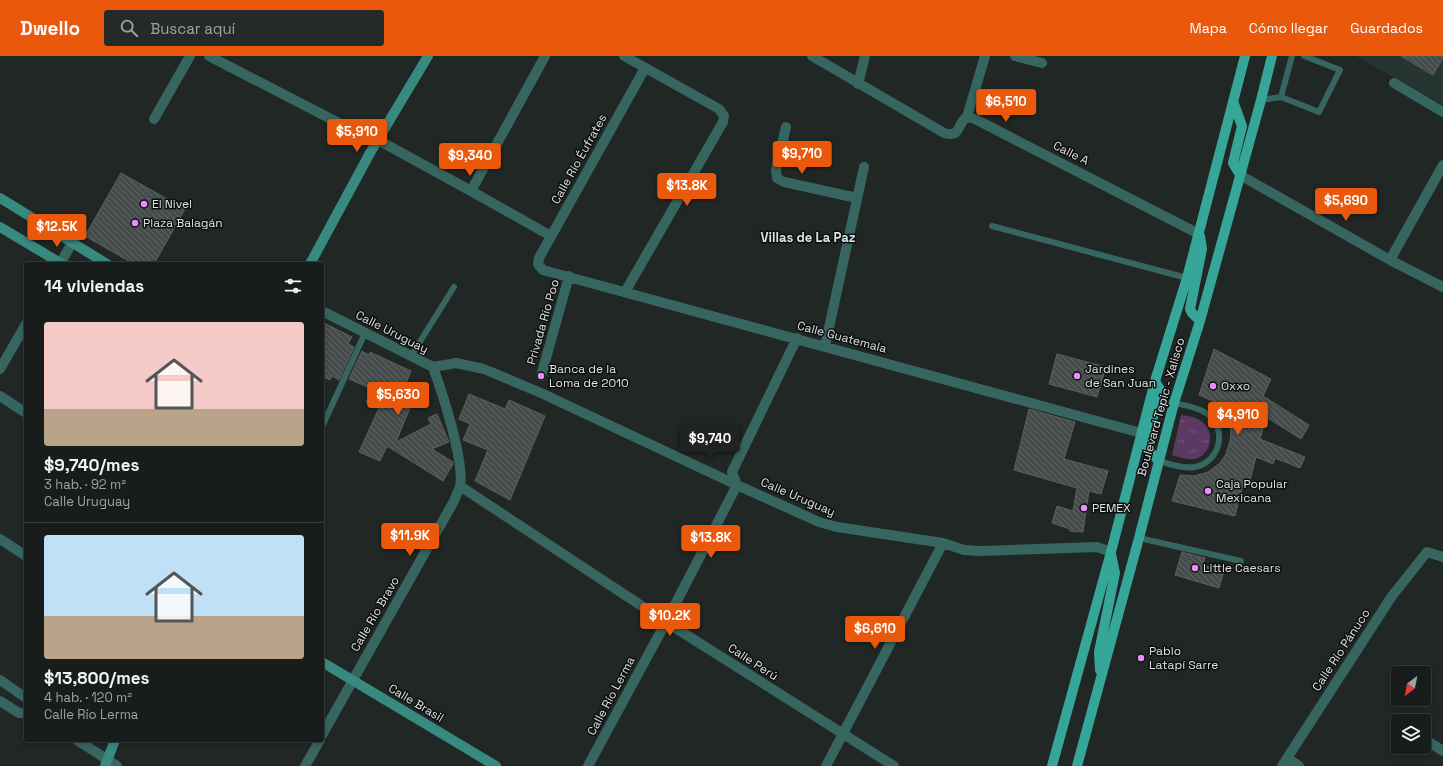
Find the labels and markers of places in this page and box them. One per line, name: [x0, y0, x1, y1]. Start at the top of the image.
pin: $6,510: [973, 89, 1039, 123]
pin: $5,910: [324, 119, 390, 153]
pin: $9,710: [769, 141, 835, 175]
pin: $9,340: [437, 143, 503, 177]
pin: $13.8K: [654, 173, 720, 207]
pin: $5,690: [1313, 188, 1379, 222]
place label: El Nivel: [152, 196, 192, 212]
marker: El Nivel: [139, 199, 149, 209]
pin: $12.5K: [24, 214, 90, 248]
place label: Plaza Balagán: [143, 215, 223, 231]
marker: Plaza Balagán: [130, 218, 140, 228]
place label: Banca de la Loma de 2010: [549, 361, 629, 391]
place label: Jardines de San Juan: [1085, 361, 1156, 391]
marker: Banca de la Loma de 2010: [536, 371, 546, 381]
marker: Jardines de San Juan: [1072, 371, 1082, 381]
place label: Oxxo: [1221, 378, 1250, 394]
marker: Oxxo: [1208, 381, 1218, 391]
pin: $5,630: [365, 382, 431, 416]
pin: $4,910: [1205, 402, 1271, 436]
pin: $9,740: [677, 426, 743, 460]
place label: Caja Popular Mexicana: [1216, 476, 1288, 506]
marker: Caja Popular Mexicana: [1203, 486, 1213, 496]
place label: PEMEX: [1092, 500, 1131, 516]
marker: PEMEX: [1079, 503, 1089, 513]
pin: $11.9K: [377, 523, 443, 557]
pin: $13.8K: [678, 525, 744, 559]
place label: Little Caesars: [1203, 560, 1280, 576]
marker: Little Caesars: [1190, 563, 1200, 573]
pin: $10.2K: [637, 603, 703, 637]
pin: $6,610: [842, 616, 908, 650]
place label: Pablo Latapí Sarre: [1149, 643, 1218, 673]
marker: Pablo Latapí Sarre: [1136, 653, 1146, 663]

